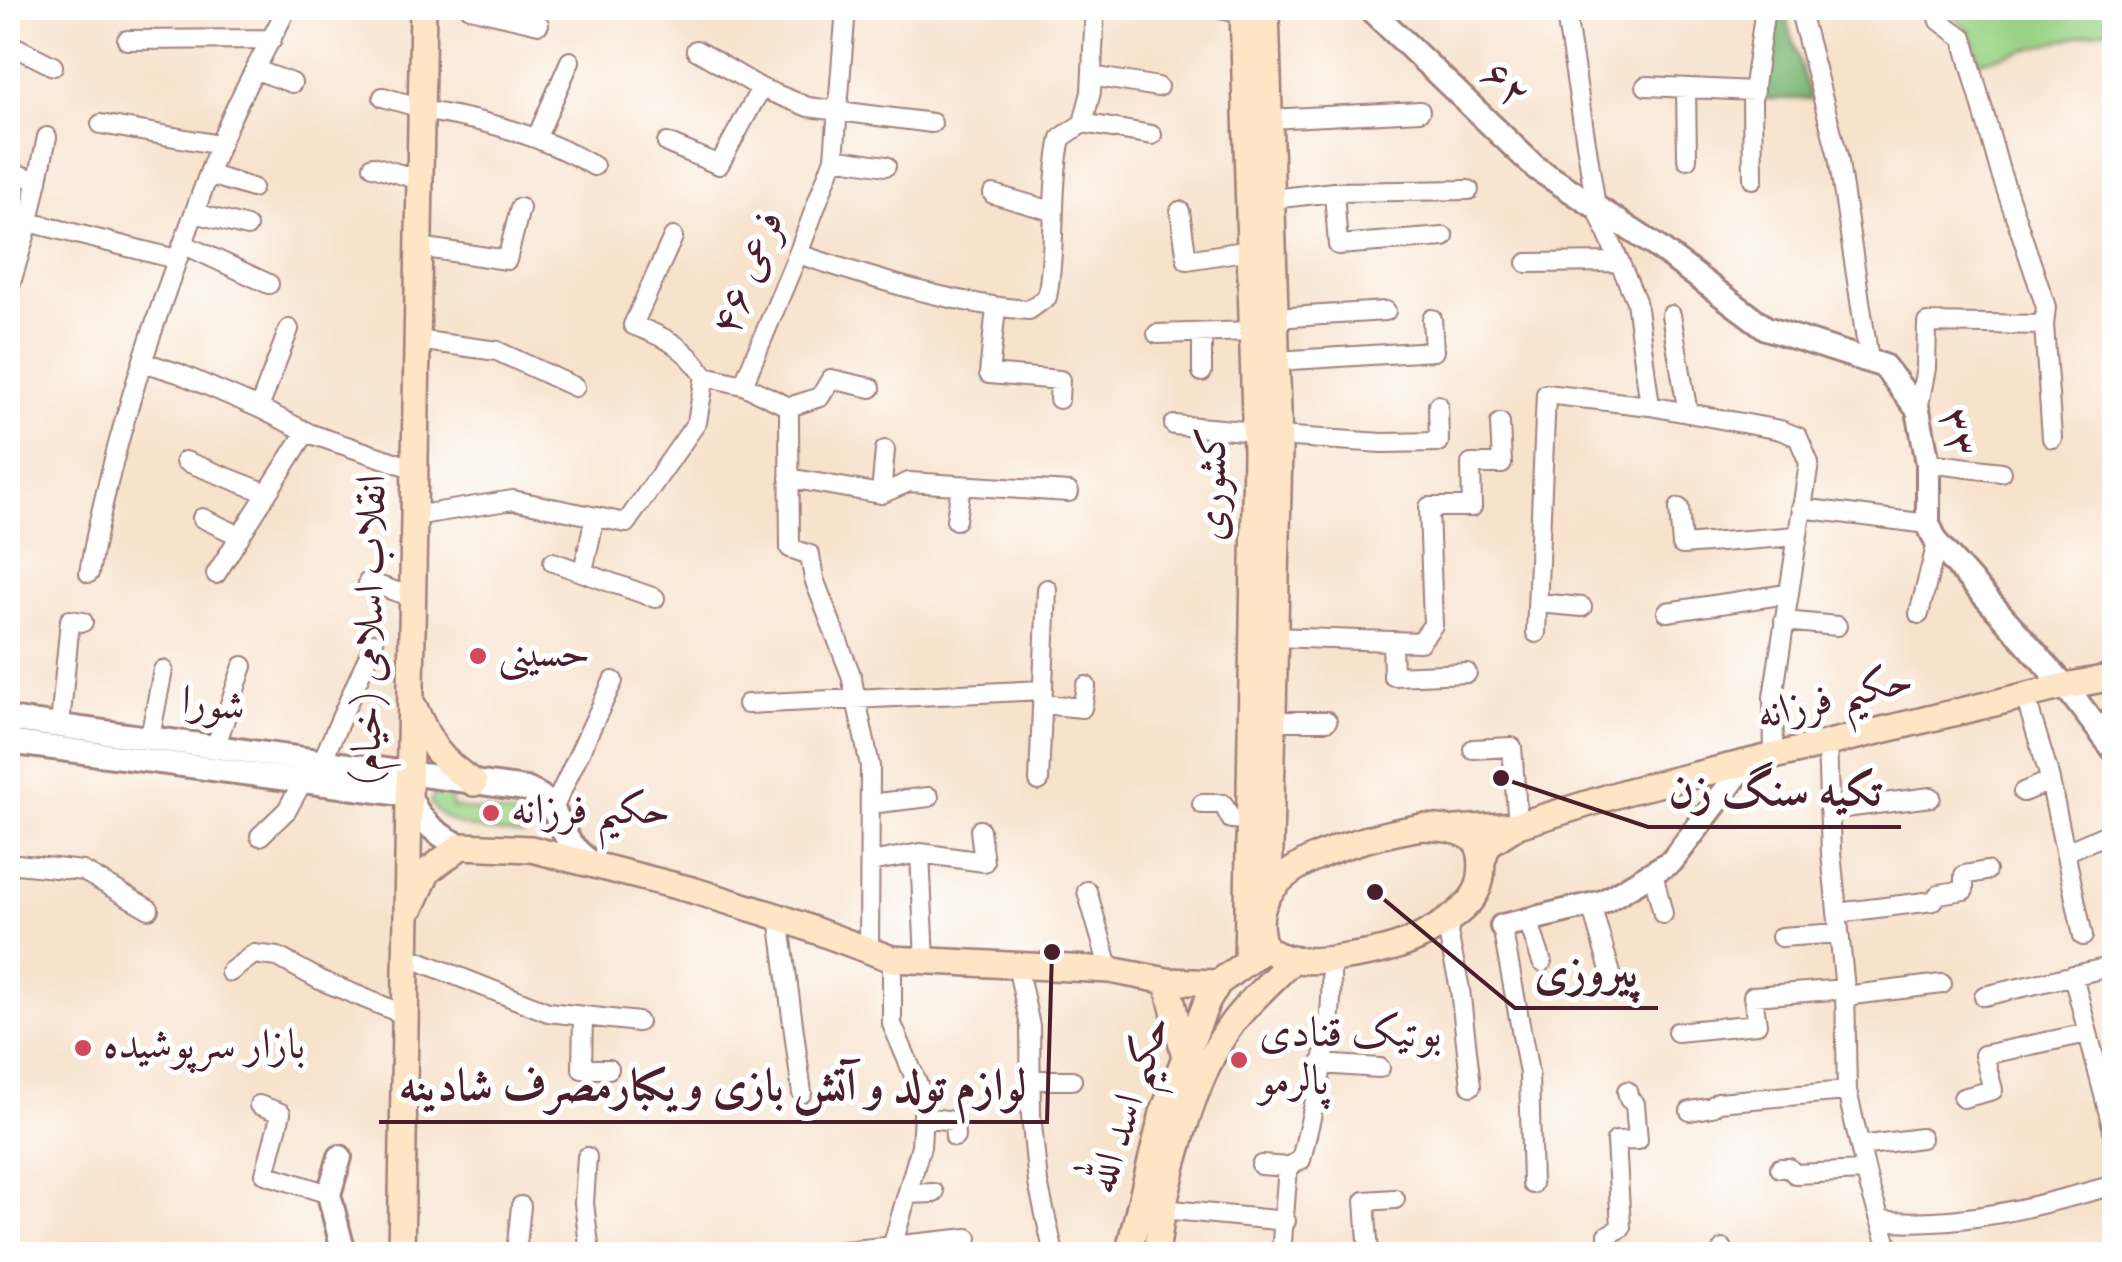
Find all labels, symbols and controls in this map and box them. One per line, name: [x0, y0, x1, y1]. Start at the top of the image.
street label: ۶۲: [1465, 47, 1543, 125]
street label: فرعی ۴۶: [698, 203, 802, 345]
street label: ۳۳: [1921, 403, 1989, 463]
street label: کشوری: [1185, 427, 1245, 541]
street label: انقلاب اسلامی (خیام): [339, 474, 407, 786]
place label: حسینی: [498, 626, 590, 686]
marker: حسینی: [467, 645, 489, 667]
street label: حکیم فرزانه: [1751, 652, 1921, 755]
street label: شورا: [177, 673, 249, 741]
callout: تکیه سنگ زن: [1648, 752, 1901, 827]
text: تکیه سنگ زن: [1668, 761, 1883, 827]
place label: حکیم فرزانه: [511, 783, 670, 850]
marker: حکیم فرزانه: [480, 802, 502, 824]
callout: پیروزی: [1515, 933, 1658, 1008]
text: پیروزی: [1534, 943, 1640, 1008]
street label: حکیم اسد الله: [1067, 1006, 1195, 1204]
place label: بوتیک قنادی پالرمو: [1255, 1006, 1442, 1114]
place label: بازار سرپوشیده: [103, 1018, 305, 1078]
marker: بازار سرپوشیده: [72, 1037, 94, 1059]
callout: لوازم تولد و آتش بازی و یکبارمصرف شادینه: [379, 1047, 1047, 1122]
marker: بوتیک قنادی پالرمو: [1228, 1049, 1250, 1071]
text: لوازم تولد و آتش بازی و یکبارمصرف شادینه: [399, 1057, 1027, 1124]

